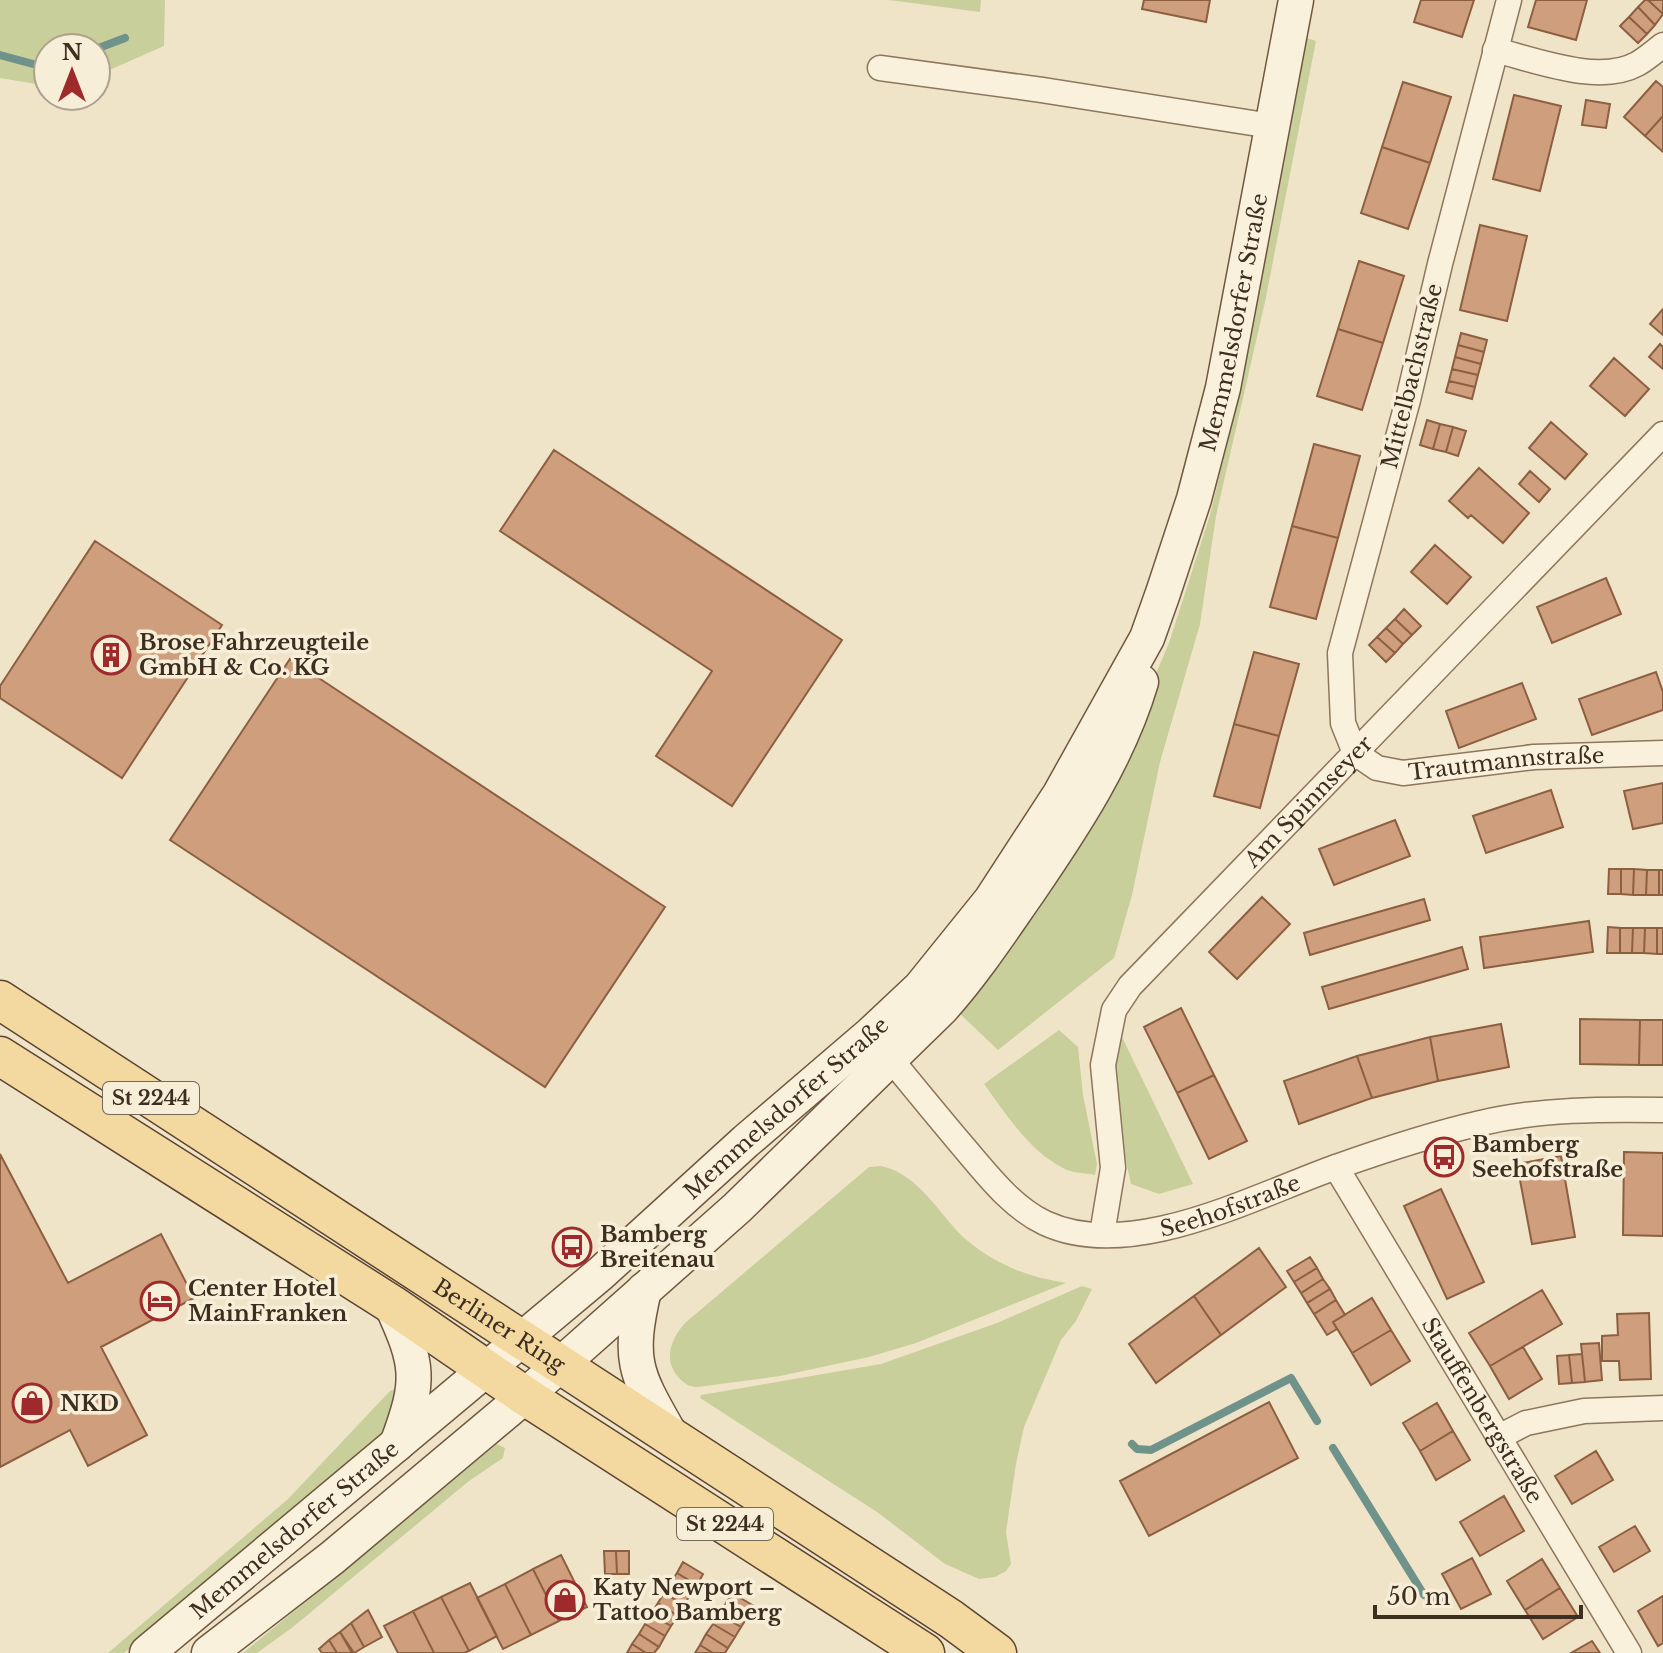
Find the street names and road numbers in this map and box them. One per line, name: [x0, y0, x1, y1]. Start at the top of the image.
street label: Memmelsdorfer Straße: [1193, 191, 1273, 454]
street label: Mittelbachstraße: [1376, 281, 1448, 471]
street label: Am Spinnseyer: [1238, 729, 1378, 874]
street label: Trautmannstraße: [1407, 741, 1605, 786]
street label: Memmelsdorfer Straße: [678, 1011, 894, 1205]
road number: St 2244: [103, 1082, 199, 1114]
street label: Seehofstraße: [1157, 1169, 1304, 1242]
street label: Berliner Ring: [428, 1272, 571, 1378]
street label: Stauffenbergstraße: [1416, 1312, 1549, 1508]
street label: Memmelsdorfer Straße: [185, 1435, 404, 1625]
road number: St 2244: [677, 1508, 773, 1540]

